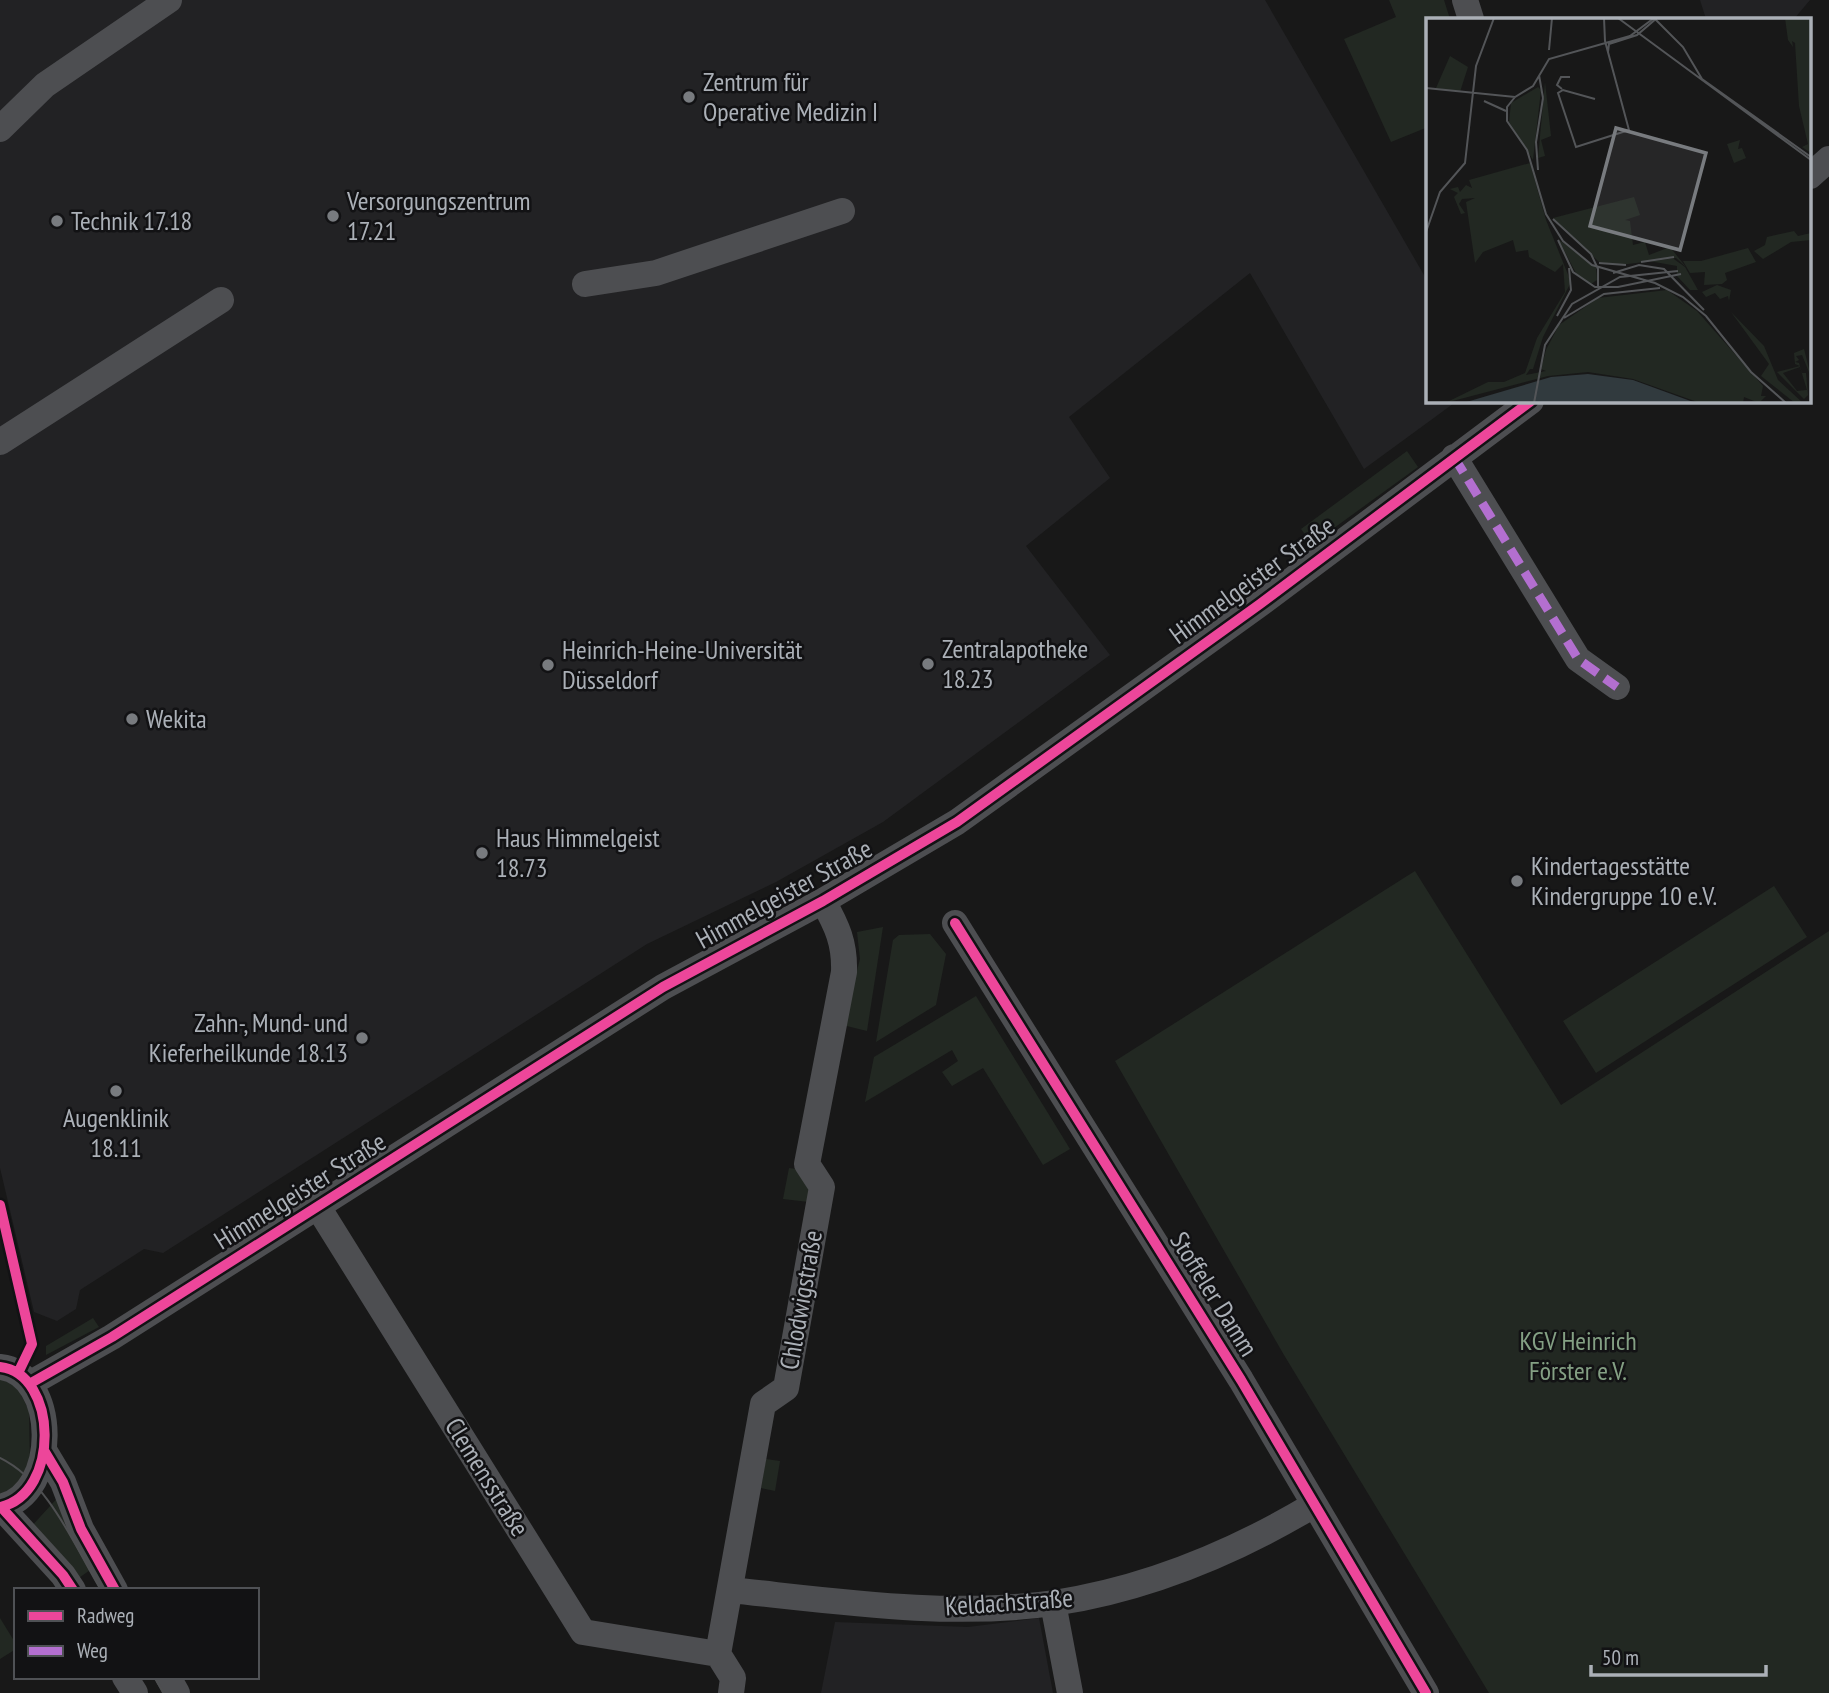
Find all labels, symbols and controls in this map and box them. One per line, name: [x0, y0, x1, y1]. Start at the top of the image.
inset map: [1426, 18, 1812, 402]
place label: Zentrum für Operative Medizin I: [703, 65, 878, 128]
marker: Zentrum für Operative Medizin I: [681, 89, 697, 105]
place label: Versorgungszentrum 17.21: [346, 184, 530, 247]
place label: Technik 17.18: [71, 204, 192, 237]
marker: Versorgungszentrum 17.21: [325, 208, 341, 224]
marker: Technik 17.18: [49, 213, 65, 229]
street label: Himmelgeister Straße: [1163, 509, 1341, 651]
place label: Zentralapotheke 18.23: [942, 632, 1088, 695]
place label: Heinrich-Heine-Universität Düsseldorf: [562, 633, 802, 696]
marker: Zentralapotheke 18.23: [920, 656, 936, 672]
marker: Heinrich-Heine-Universität Düsseldorf: [540, 657, 556, 673]
place label: Wekita: [146, 702, 207, 735]
marker: Wekita: [124, 711, 140, 727]
place label: Haus Himmelgeist 18.73: [496, 821, 660, 884]
street label: Himmelgeister Straße: [690, 832, 878, 956]
marker: Haus Himmelgeist 18.73: [474, 845, 490, 861]
place label: Kindertagesstätte Kindergruppe 10 e.V.: [1531, 849, 1717, 912]
marker: Kindertagesstätte Kindergruppe 10 e.V.: [1509, 873, 1525, 889]
place label: Zahn-, Mund- und Kieferheilkunde 18.13: [149, 1006, 348, 1069]
marker: Zahn-, Mund- und Kieferheilkunde 18.13: [354, 1030, 370, 1046]
marker: Augenklinik 18.11: [108, 1083, 124, 1099]
place label: Augenklinik 18.11: [63, 1101, 169, 1164]
street label: Himmelgeister Straße: [208, 1125, 392, 1257]
street label: Stoffeler Damm: [1163, 1226, 1266, 1362]
street label: Chlodwigstraße: [772, 1228, 829, 1372]
park label: KGV Heinrich Förster e.V.: [1519, 1324, 1637, 1387]
street label: Clemensstraße: [438, 1411, 537, 1542]
street label: Keldachstraße: [944, 1581, 1074, 1622]
legend: [14, 1588, 259, 1679]
text: Radweg: [77, 1602, 134, 1629]
scale bar: [1591, 1634, 1766, 1678]
text: Weg: [77, 1637, 108, 1664]
text: 50 m: [1602, 1644, 1639, 1671]

